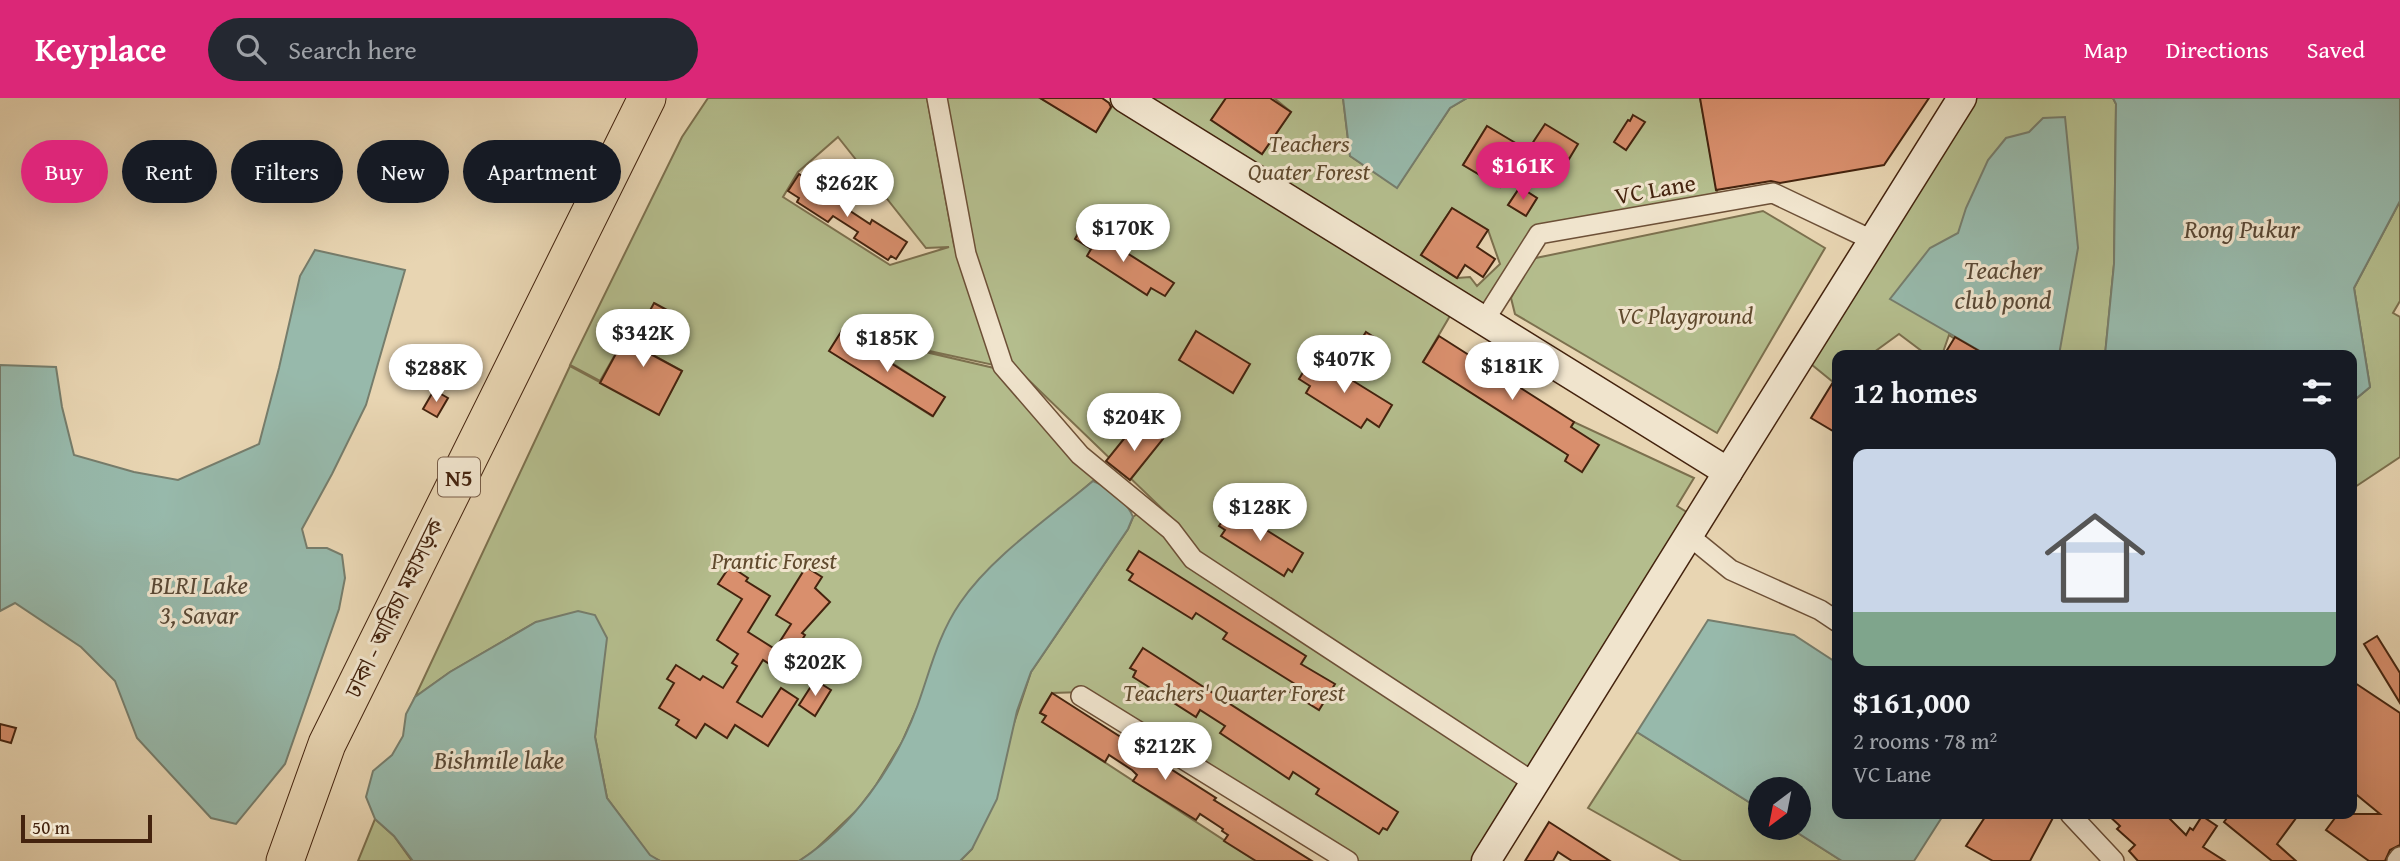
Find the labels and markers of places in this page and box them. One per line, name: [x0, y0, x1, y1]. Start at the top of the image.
pin: $161K: [1474, 142, 1572, 202]
pin: $262K: [798, 159, 896, 219]
pin: $170K: [1074, 204, 1172, 264]
pin: $342K: [594, 310, 692, 369]
pin: $185K: [838, 314, 936, 374]
pin: $407K: [1295, 336, 1393, 395]
pin: $181K: [1463, 342, 1561, 402]
pin: $288K: [387, 344, 485, 404]
pin: $204K: [1085, 394, 1183, 453]
pin: $128K: [1211, 484, 1309, 543]
pin: $202K: [766, 638, 864, 698]
pin: $212K: [1116, 722, 1214, 782]

